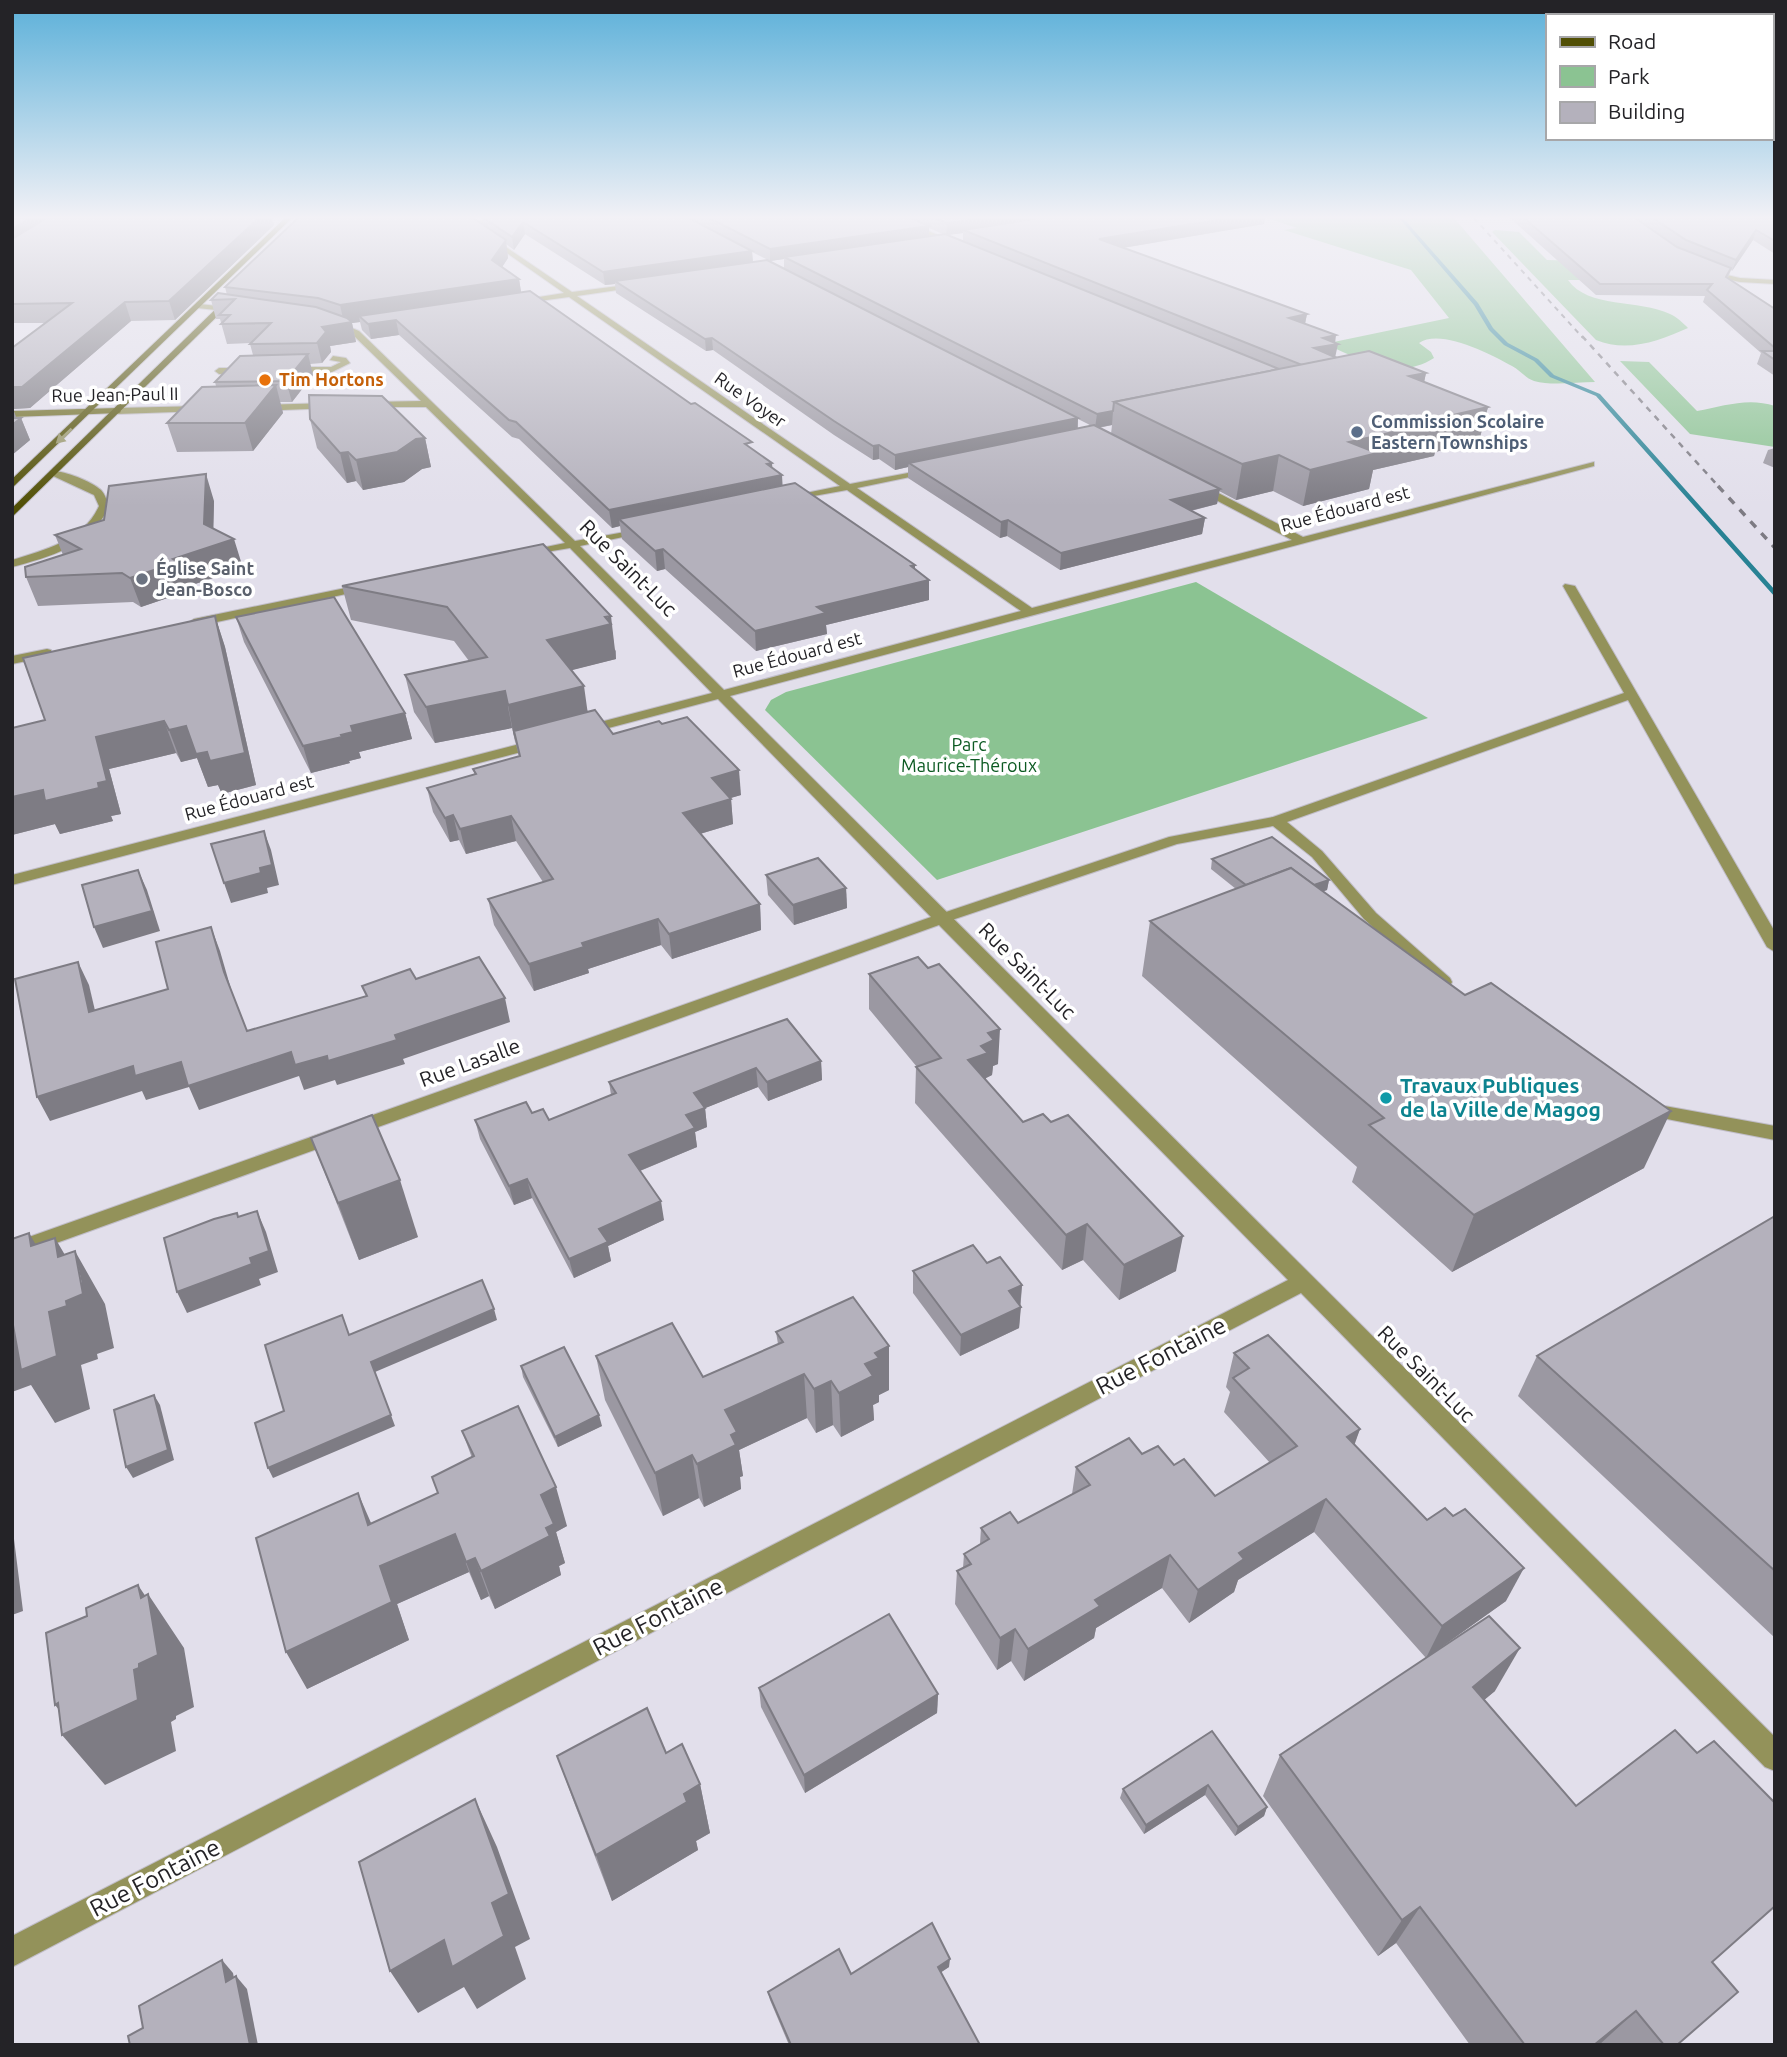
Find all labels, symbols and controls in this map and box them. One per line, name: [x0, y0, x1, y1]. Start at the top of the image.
legend: [1546, 14, 1773, 140]
text: Road: [1608, 29, 1656, 53]
text: Park: [1608, 64, 1650, 88]
text: Building: [1608, 99, 1685, 123]
street label: Rue Voyer: [711, 367, 790, 431]
place label: Tim Hortons: [279, 369, 384, 389]
marker: Tim Hortons: [257, 372, 273, 388]
street label: Rue Jean-Paul II: [51, 383, 179, 405]
place label: Commission Scolaire Eastern Townships: [1371, 411, 1544, 452]
marker: Commission Scolaire Eastern Townships: [1349, 424, 1365, 440]
one-way arrow: [56, 428, 73, 445]
street label: Rue Édouard est: [1278, 480, 1411, 535]
street label: Rue Saint-Luc: [575, 514, 682, 621]
place label: Église Saint Jean-Bosco: [156, 557, 254, 599]
marker: Église Saint Jean-Bosco: [134, 571, 150, 587]
street label: Rue Édouard est: [730, 626, 863, 681]
park label: Parc Maurice-Théroux: [901, 734, 1037, 775]
street label: Rue Édouard est: [182, 769, 315, 824]
street label: Rue Saint-Luc: [974, 917, 1081, 1024]
street label: Rue Lasalle: [416, 1033, 523, 1091]
place label: Travaux Publiques de la Ville de Magog: [1400, 1073, 1601, 1121]
marker: Travaux Publiques de la Ville de Magog: [1378, 1090, 1394, 1106]
street label: Rue Fontaine: [1091, 1311, 1230, 1400]
street label: Rue Saint-Luc: [1373, 1320, 1480, 1427]
street label: Rue Fontaine: [588, 1572, 727, 1661]
street label: Rue Fontaine: [85, 1833, 224, 1922]

